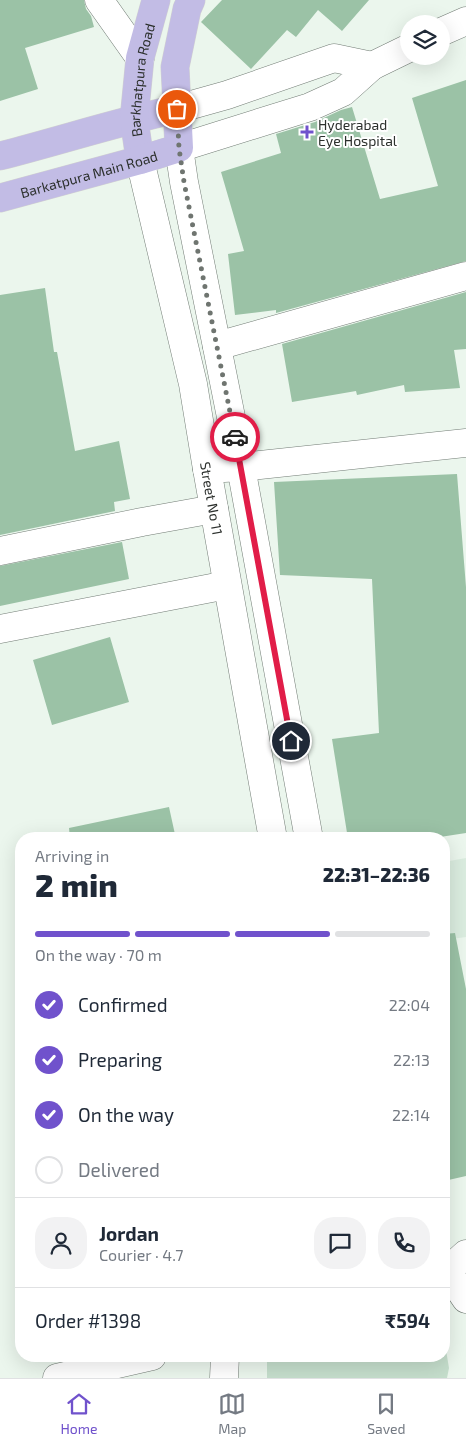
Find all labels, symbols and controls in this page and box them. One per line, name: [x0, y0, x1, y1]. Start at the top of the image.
map controls: [400, 15, 450, 65]
button: layers: [400, 15, 450, 65]
street label: Barkhatpura Road: [125, 21, 158, 138]
pin: [156, 88, 198, 130]
icon: bag: [163, 95, 191, 123]
place label: Hyderabad Eye Hospital: [318, 116, 398, 149]
marker: Hyderabad Eye Hospital: [300, 125, 314, 139]
street label: Barkatpura Main Road: [18, 147, 159, 201]
courier: [210, 412, 260, 462]
icon: car: [221, 423, 249, 451]
street label: Street No 11: [197, 460, 227, 536]
pin: [270, 720, 312, 762]
icon: home: [277, 727, 305, 755]
text: Arriving in: [35, 846, 109, 865]
text: 22:31–22:36: [323, 863, 430, 886]
text: 2 min: [35, 865, 118, 903]
text: On the way · 70 m: [35, 945, 162, 964]
icon: check: [35, 991, 63, 1019]
text: Confirmed: [78, 993, 168, 1016]
text: 22:04: [389, 995, 430, 1014]
icon: check: [35, 1046, 63, 1074]
text: Preparing: [78, 1048, 162, 1071]
text: 22:13: [393, 1050, 430, 1069]
icon: check: [35, 1101, 63, 1129]
text: On the way: [78, 1103, 174, 1126]
text: 22:14: [392, 1105, 430, 1124]
text: Delivered: [78, 1158, 160, 1181]
button: person: [35, 1217, 87, 1269]
button: chat: [314, 1217, 366, 1269]
button: phone: [378, 1217, 430, 1269]
text: Jordan: [99, 1222, 159, 1245]
text: Courier · 4.7: [99, 1245, 183, 1264]
text: Order #1398: [35, 1309, 141, 1332]
text: ₹594: [385, 1309, 430, 1332]
tab: Home: [60, 1390, 97, 1437]
tab: Map: [218, 1390, 246, 1437]
tab: Saved: [367, 1390, 406, 1437]

